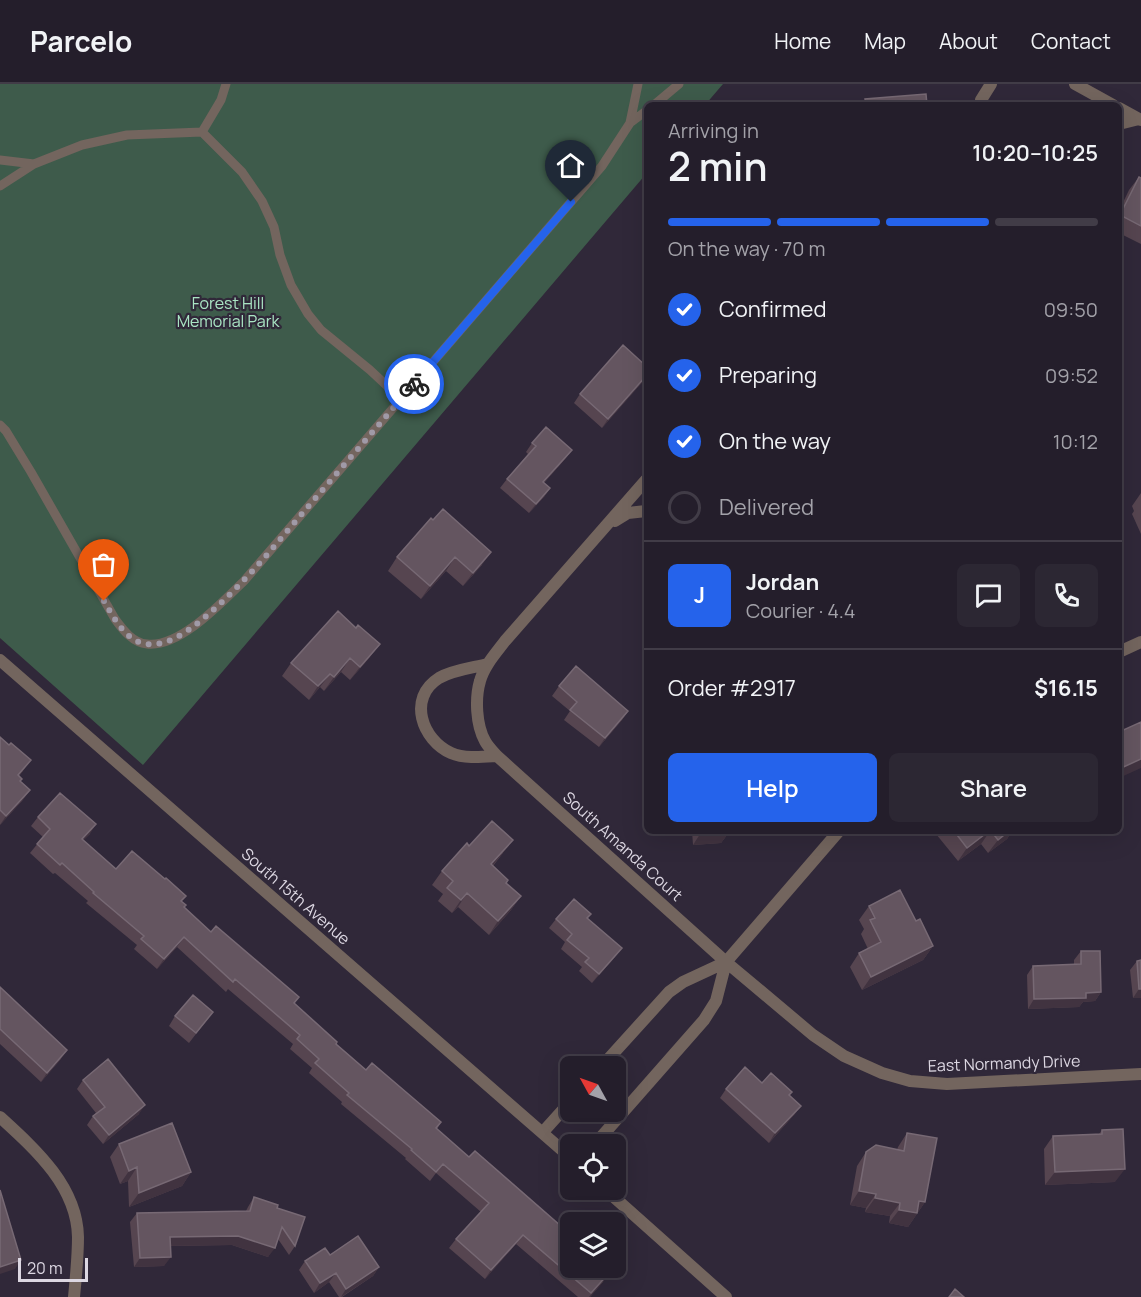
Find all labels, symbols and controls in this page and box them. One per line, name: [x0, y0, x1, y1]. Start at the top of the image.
text: Parcelo: [30, 22, 132, 60]
text: Home: [774, 27, 831, 55]
text: Map: [864, 27, 906, 55]
text: About: [939, 27, 998, 55]
text: Contact: [1031, 27, 1111, 55]
text: Arriving in: [668, 117, 759, 144]
text: 10:20–10:25: [972, 138, 1098, 168]
text: 2 min: [668, 139, 767, 193]
pin: [545, 140, 596, 202]
icon: home: [554, 149, 587, 182]
text: On the way · 70 m: [668, 235, 825, 262]
park label: Forest Hill Memorial Park: [177, 292, 280, 332]
icon: check: [668, 293, 701, 326]
text: Confirmed: [719, 294, 827, 324]
text: 09:50: [1044, 296, 1098, 323]
courier: [384, 354, 444, 414]
icon: check: [668, 359, 701, 392]
text: Preparing: [719, 360, 817, 390]
text: 09:52: [1045, 362, 1098, 389]
icon: bike: [398, 368, 431, 401]
icon: check: [668, 425, 701, 458]
text: On the way: [719, 426, 831, 456]
text: 10:12: [1053, 428, 1098, 455]
text: Delivered: [719, 492, 814, 522]
pin: [78, 539, 129, 601]
icon: bag: [87, 548, 120, 581]
button: chat: [957, 564, 1020, 627]
button: phone: [1035, 564, 1098, 627]
text: Jordan: [746, 567, 819, 597]
text: J: [694, 580, 705, 610]
text: Courier · 4.4: [746, 597, 856, 624]
text: Order #2917: [668, 673, 796, 703]
text: $16.15: [1034, 673, 1098, 703]
button: Help: [668, 753, 877, 822]
button: Share: [889, 753, 1098, 822]
street label: South Amanda Court: [558, 786, 688, 906]
street label: South 15th Avenue: [237, 843, 355, 949]
street label: East Normandy Drive: [927, 1049, 1081, 1077]
north arrow: [560, 1056, 626, 1122]
map controls: [560, 1056, 626, 1278]
button: locate: [560, 1134, 626, 1200]
button: layers: [560, 1212, 626, 1278]
scale bar: [18, 1255, 88, 1282]
text: 20 m: [27, 1257, 63, 1279]

